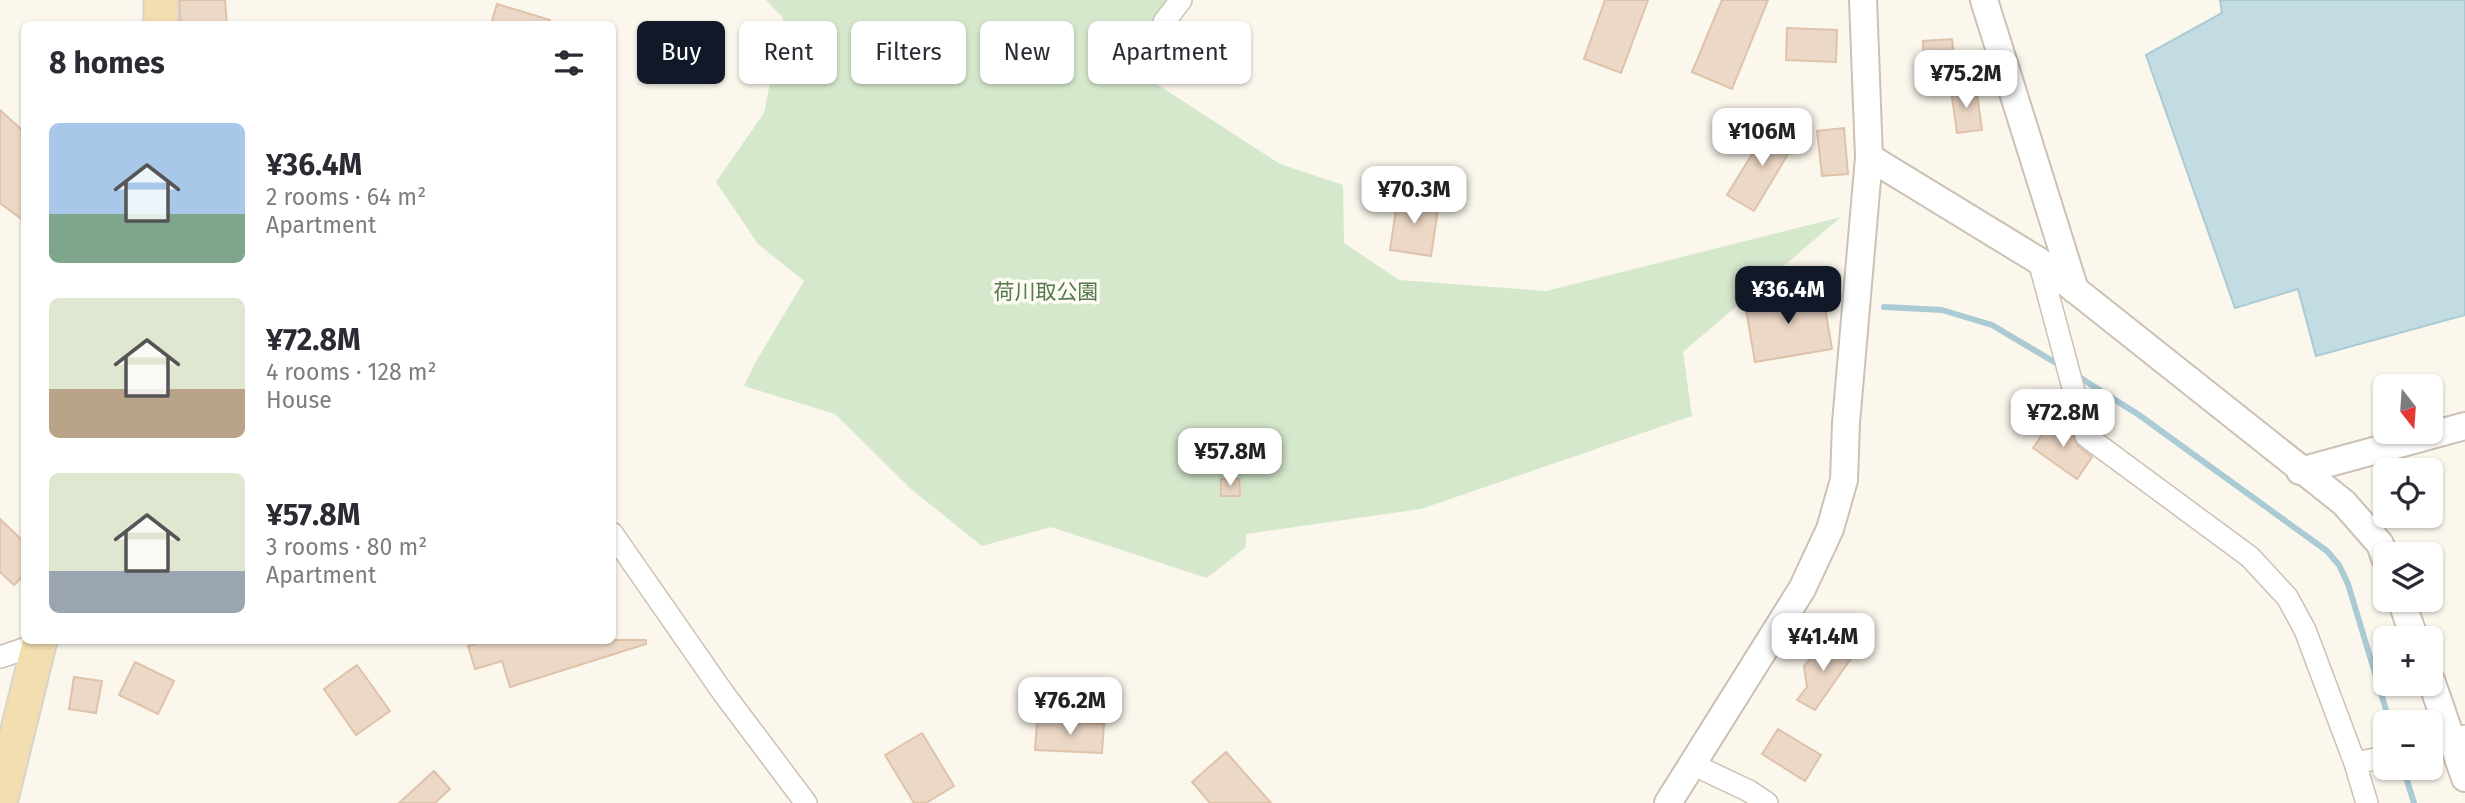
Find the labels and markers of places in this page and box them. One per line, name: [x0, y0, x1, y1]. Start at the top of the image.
pin: ¥75.2M: [1909, 50, 2023, 110]
pin: ¥106M: [1713, 108, 1811, 168]
pin: ¥70.3M: [1357, 166, 1471, 226]
pin: ¥36.4M: [1731, 266, 1845, 326]
pin: ¥72.8M: [2006, 390, 2120, 449]
pin: ¥57.8M: [1173, 428, 1287, 488]
pin: ¥41.4M: [1766, 614, 1880, 673]
pin: ¥76.2M: [1013, 678, 1127, 737]

